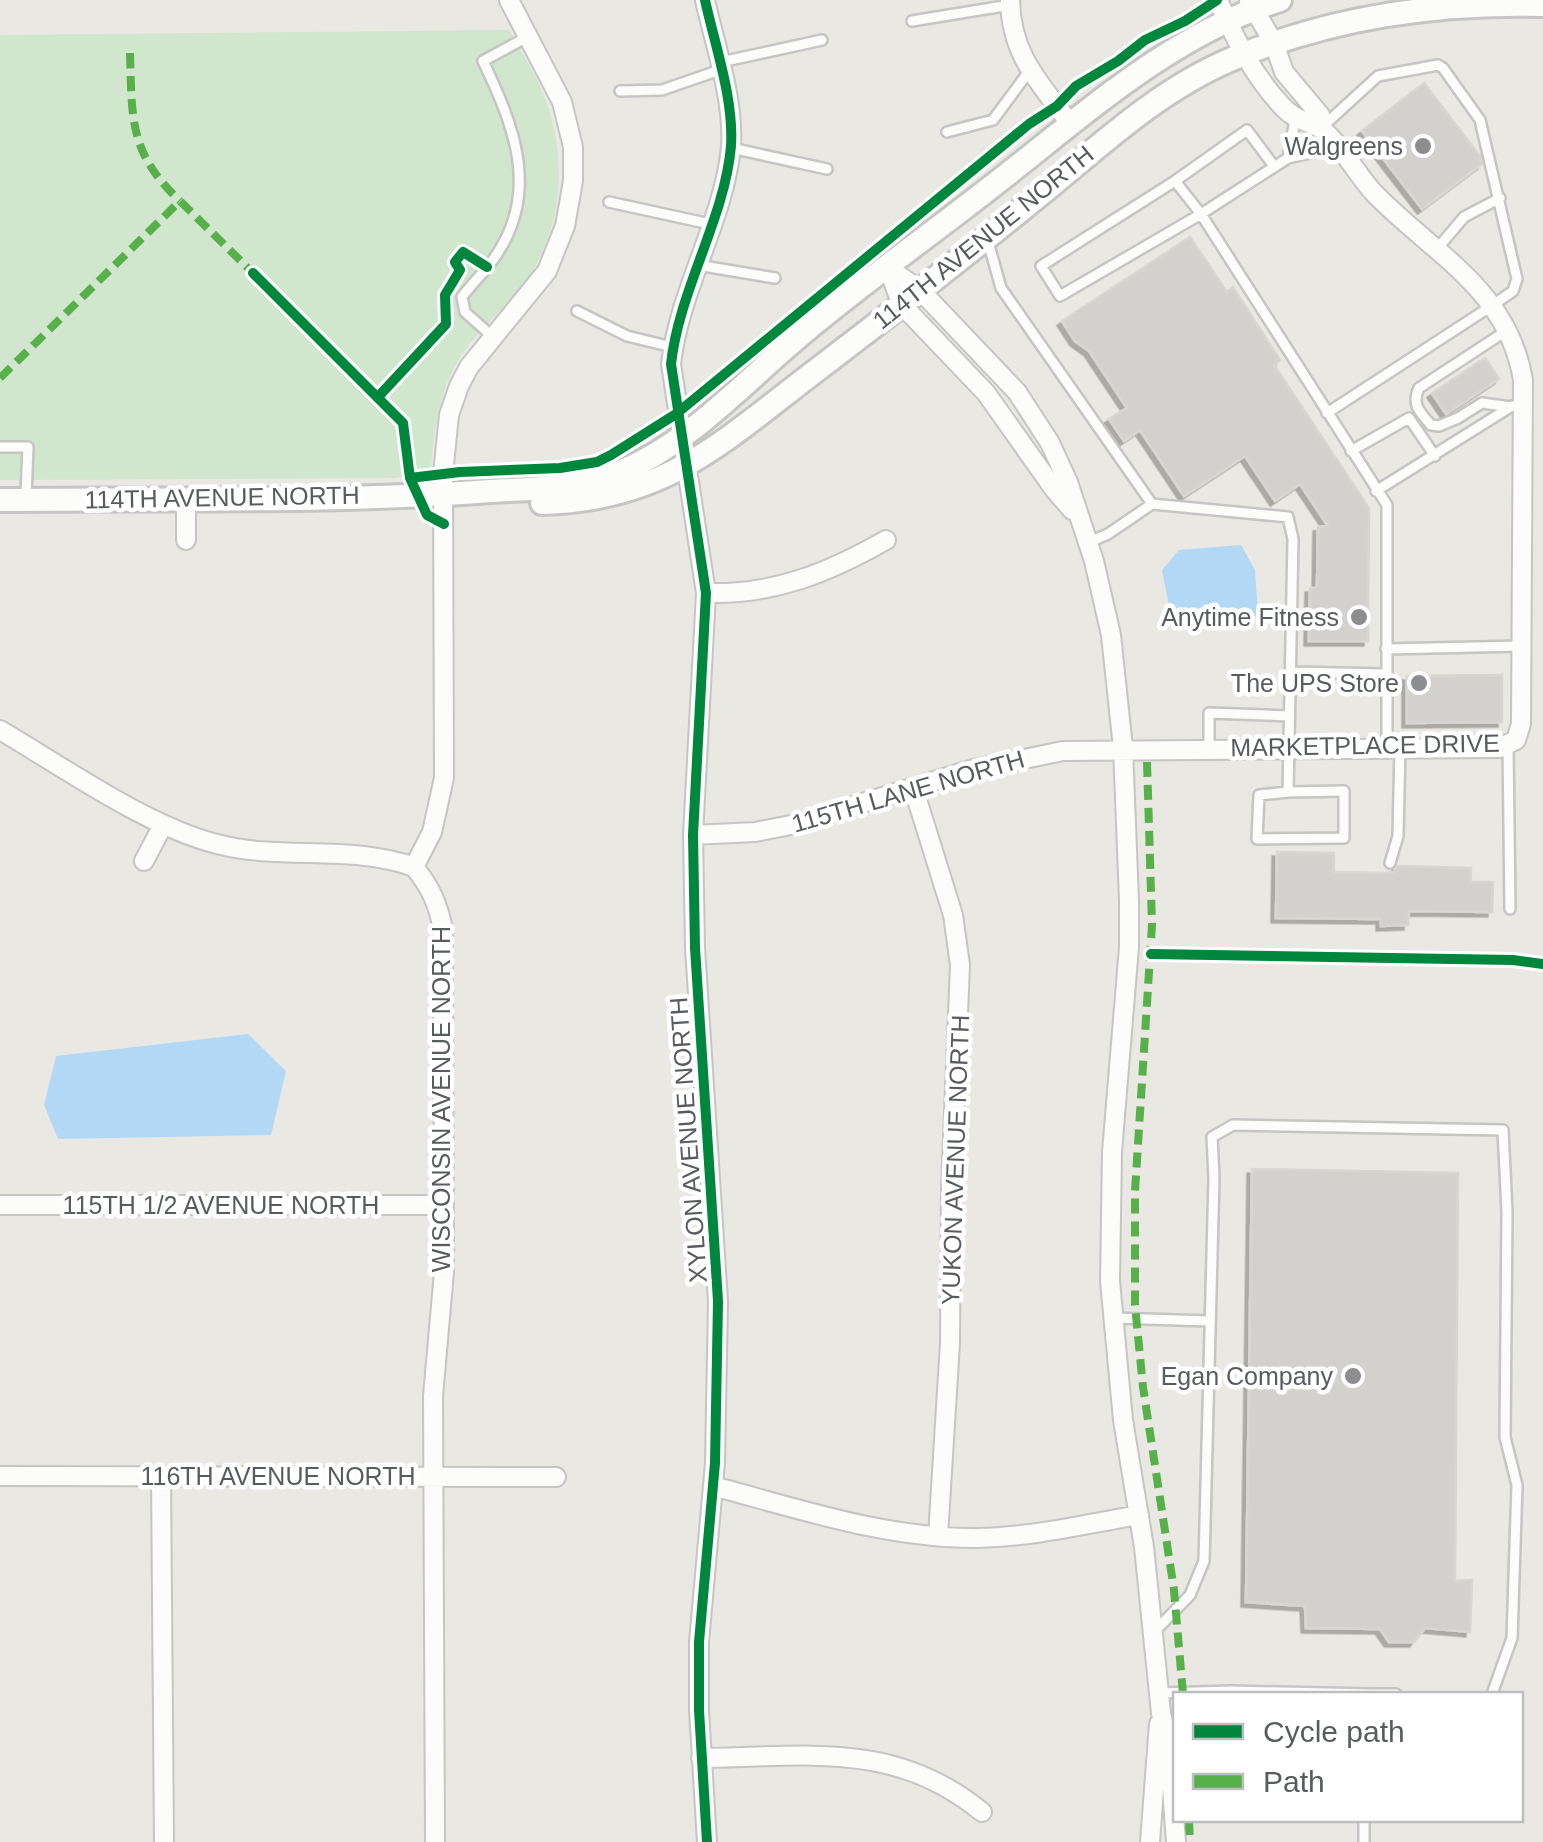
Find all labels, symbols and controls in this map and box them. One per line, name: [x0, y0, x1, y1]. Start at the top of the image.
place label: Walgreens: [1284, 132, 1403, 160]
marker: Walgreens: [1412, 135, 1434, 157]
street label: 114TH AVENUE NORTH: [867, 140, 1099, 334]
street label: 114TH AVENUE NORTH: [84, 481, 360, 513]
place label: Anytime Fitness: [1161, 603, 1339, 631]
marker: Anytime Fitness: [1348, 606, 1370, 628]
place label: The UPS Store: [1231, 669, 1399, 697]
marker: The UPS Store: [1408, 672, 1430, 694]
street label: MARKETPLACE DRIVE: [1230, 729, 1500, 761]
street label: 115TH LANE NORTH: [788, 744, 1028, 838]
street label: WISCONSIN AVENUE NORTH: [427, 926, 455, 1272]
street label: XYLON AVENUE NORTH: [664, 996, 712, 1284]
street label: YUKON AVENUE NORTH: [936, 1014, 974, 1306]
street label: 115TH 1/2 AVENUE NORTH: [63, 1191, 379, 1219]
place label: Egan Company: [1161, 1362, 1333, 1390]
marker: Egan Company: [1342, 1365, 1364, 1387]
street label: 116TH AVENUE NORTH: [140, 1462, 416, 1490]
legend: [1173, 1692, 1523, 1822]
text: Cycle path: [1263, 1715, 1405, 1748]
text: Path: [1263, 1765, 1325, 1798]

